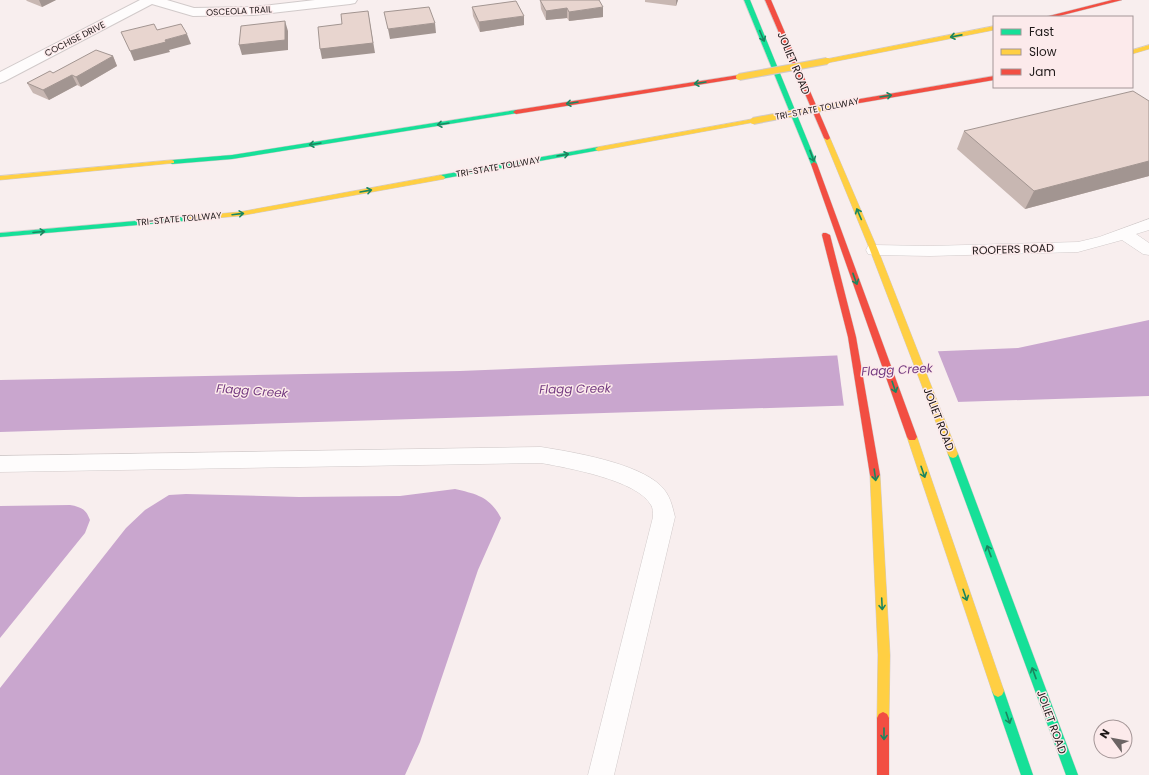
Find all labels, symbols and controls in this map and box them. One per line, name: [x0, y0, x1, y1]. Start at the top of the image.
street label: OSCEOLA TRAIL: [206, 3, 272, 19]
legend: [993, 16, 1133, 88]
street label: COCHISE DRIVE: [43, 18, 108, 59]
text: Fast: [1029, 23, 1054, 40]
street label: JOLIET ROAD: [774, 29, 815, 97]
one-way arrow: [759, 30, 766, 42]
one-way arrow: [950, 32, 963, 40]
text: Slow: [1029, 43, 1057, 60]
text: Jam: [1029, 63, 1056, 80]
one-way arrow: [694, 79, 707, 87]
one-way arrow: [879, 92, 892, 100]
street label: TRI-STATE TOLLWAY: [774, 95, 861, 123]
one-way arrow: [566, 99, 579, 107]
one-way arrow: [437, 120, 450, 128]
one-way arrow: [309, 140, 322, 148]
one-way arrow: [808, 150, 816, 162]
one-way arrow: [556, 151, 569, 159]
street label: TRI-STATE TOLLWAY: [455, 154, 542, 180]
one-way arrow: [359, 187, 372, 195]
street label: TRI-STATE TOLLWAY: [136, 209, 223, 229]
one-way arrow: [855, 209, 862, 221]
one-way arrow: [231, 210, 244, 218]
one-way arrow: [32, 228, 45, 235]
street label: ROOFERS ROAD: [972, 240, 1054, 258]
one-way arrow: [852, 272, 860, 284]
water label: Flagg Creek: [861, 359, 934, 380]
water label: Flagg Creek: [539, 379, 612, 398]
water label: Flagg Creek: [216, 380, 289, 402]
one-way arrow: [891, 380, 898, 393]
street label: JOLIET ROAD: [920, 385, 959, 453]
one-way arrow: [920, 465, 928, 477]
one-way arrow: [871, 468, 879, 481]
one-way arrow: [984, 545, 992, 557]
one-way arrow: [962, 588, 970, 600]
one-way arrow: [878, 597, 886, 610]
one-way arrow: [1029, 667, 1037, 679]
street label: JOLIET ROAD: [1033, 688, 1071, 756]
one-way arrow: [1004, 711, 1012, 723]
north arrow: [1093, 719, 1133, 759]
text: N: [1096, 726, 1113, 741]
one-way arrow: [880, 727, 888, 740]

